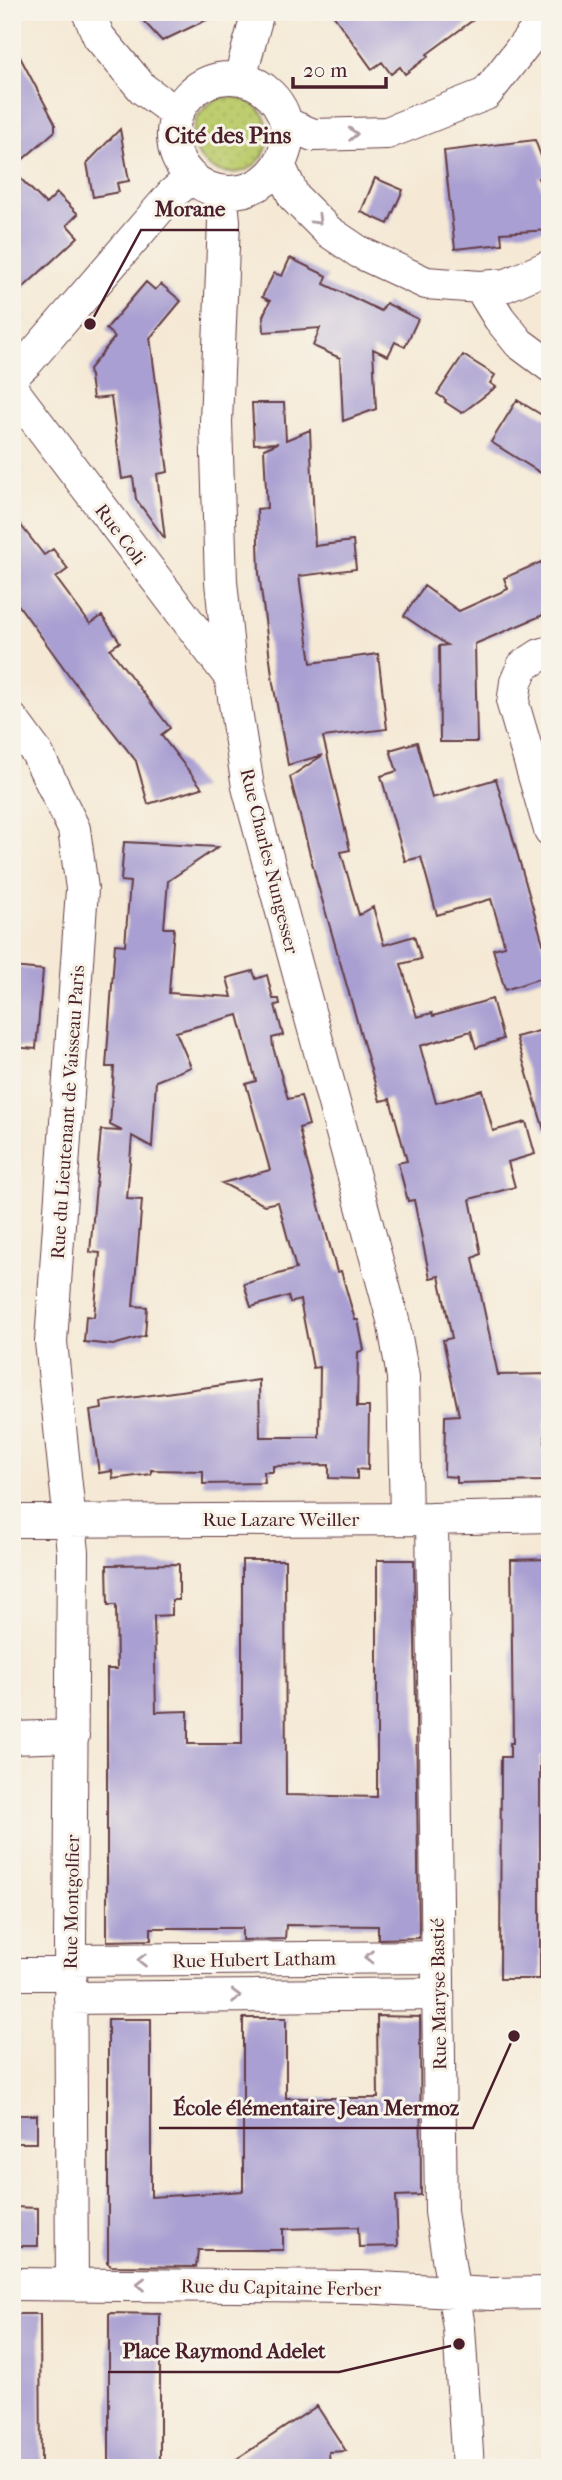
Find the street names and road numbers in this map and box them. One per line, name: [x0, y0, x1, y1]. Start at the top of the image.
street label: Rue Coli: [90, 500, 151, 570]
street label: Rue Charles Nungesser: [235, 766, 303, 957]
street label: Rue du Lieutenant de Vaisseau Paris: [47, 964, 89, 1260]
street label: Rue Lazare Weiller: [203, 1509, 360, 1531]
street label: Rue Montgolfier: [60, 1833, 84, 1970]
street label: Rue Maryse Bastié: [427, 1918, 451, 2070]
street label: Rue Hubert Latham: [172, 1948, 336, 1972]
street label: Rue du Capitaine Ferber: [180, 2275, 382, 2301]

